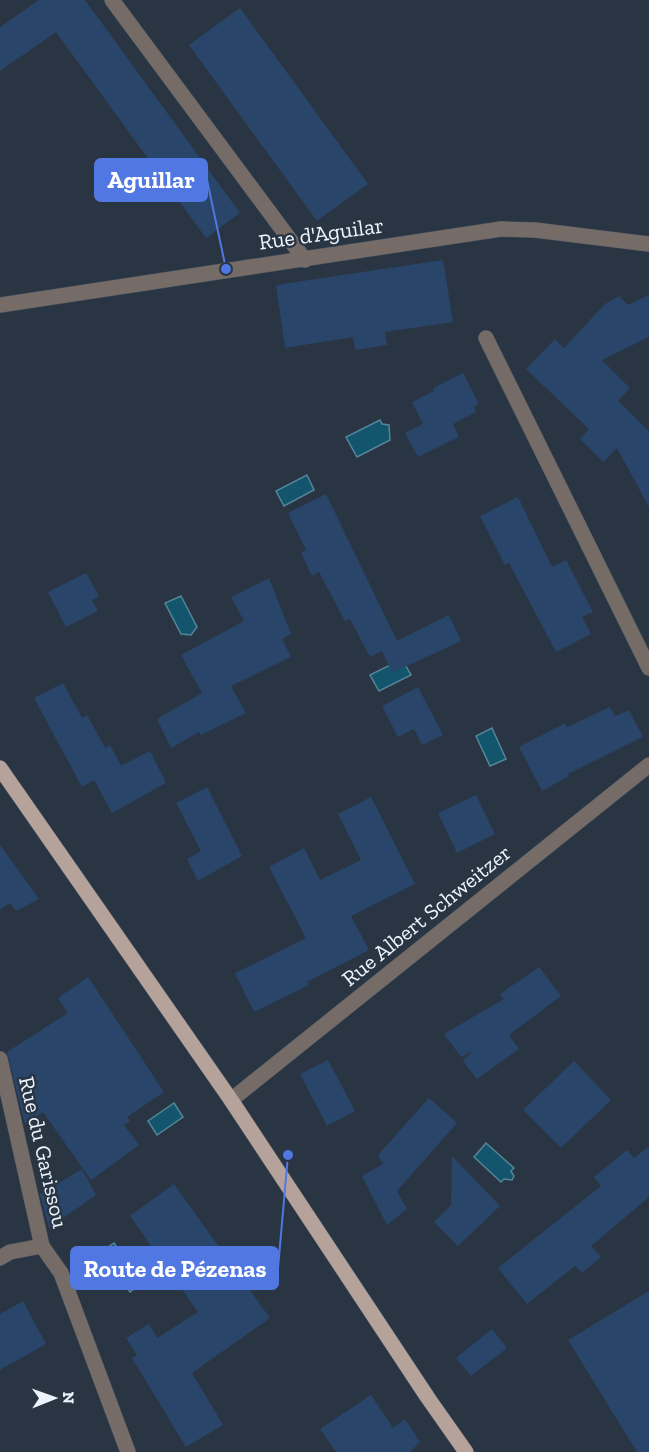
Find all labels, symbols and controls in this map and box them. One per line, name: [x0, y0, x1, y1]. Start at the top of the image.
callout: Aguillar: [95, 159, 207, 201]
text: Aguillar: [107, 165, 195, 194]
street label: Rue d'Aguilar: [257, 211, 385, 256]
street label: Rue Albert Schweitzer: [336, 839, 516, 992]
street label: Rue du Garissou: [13, 1074, 74, 1231]
callout: Route de Pézenas: [71, 1247, 278, 1289]
text: Route de Pézenas: [83, 1254, 267, 1283]
north arrow: [24, 1368, 84, 1428]
text: N: [59, 1391, 78, 1404]

